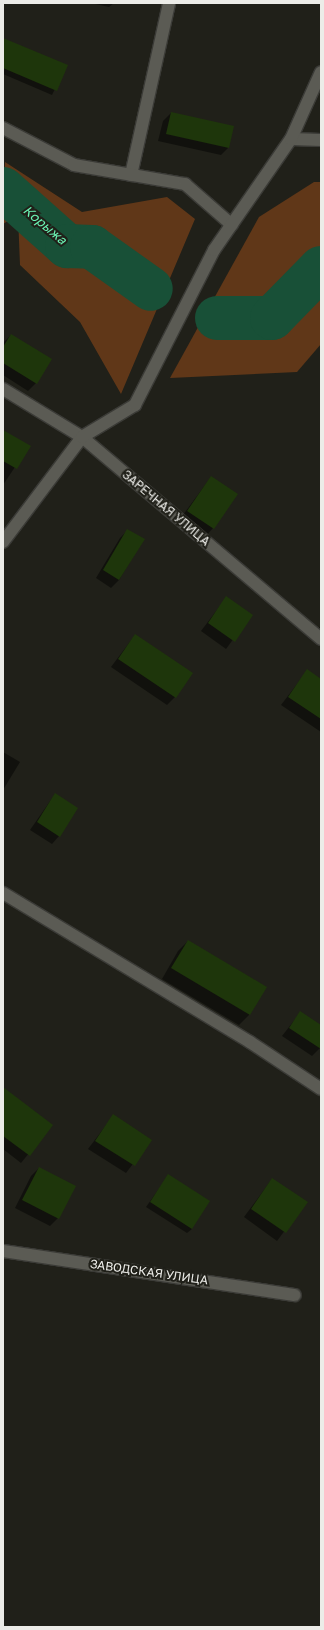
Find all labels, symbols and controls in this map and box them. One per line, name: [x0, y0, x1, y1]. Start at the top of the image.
water label: Корыжа: [20, 202, 70, 248]
street label: ЗАРЕЧНАЯ УЛИЦА: [119, 467, 213, 549]
street label: ЗАВОДСКАЯ УЛИЦА: [89, 1257, 209, 1287]

